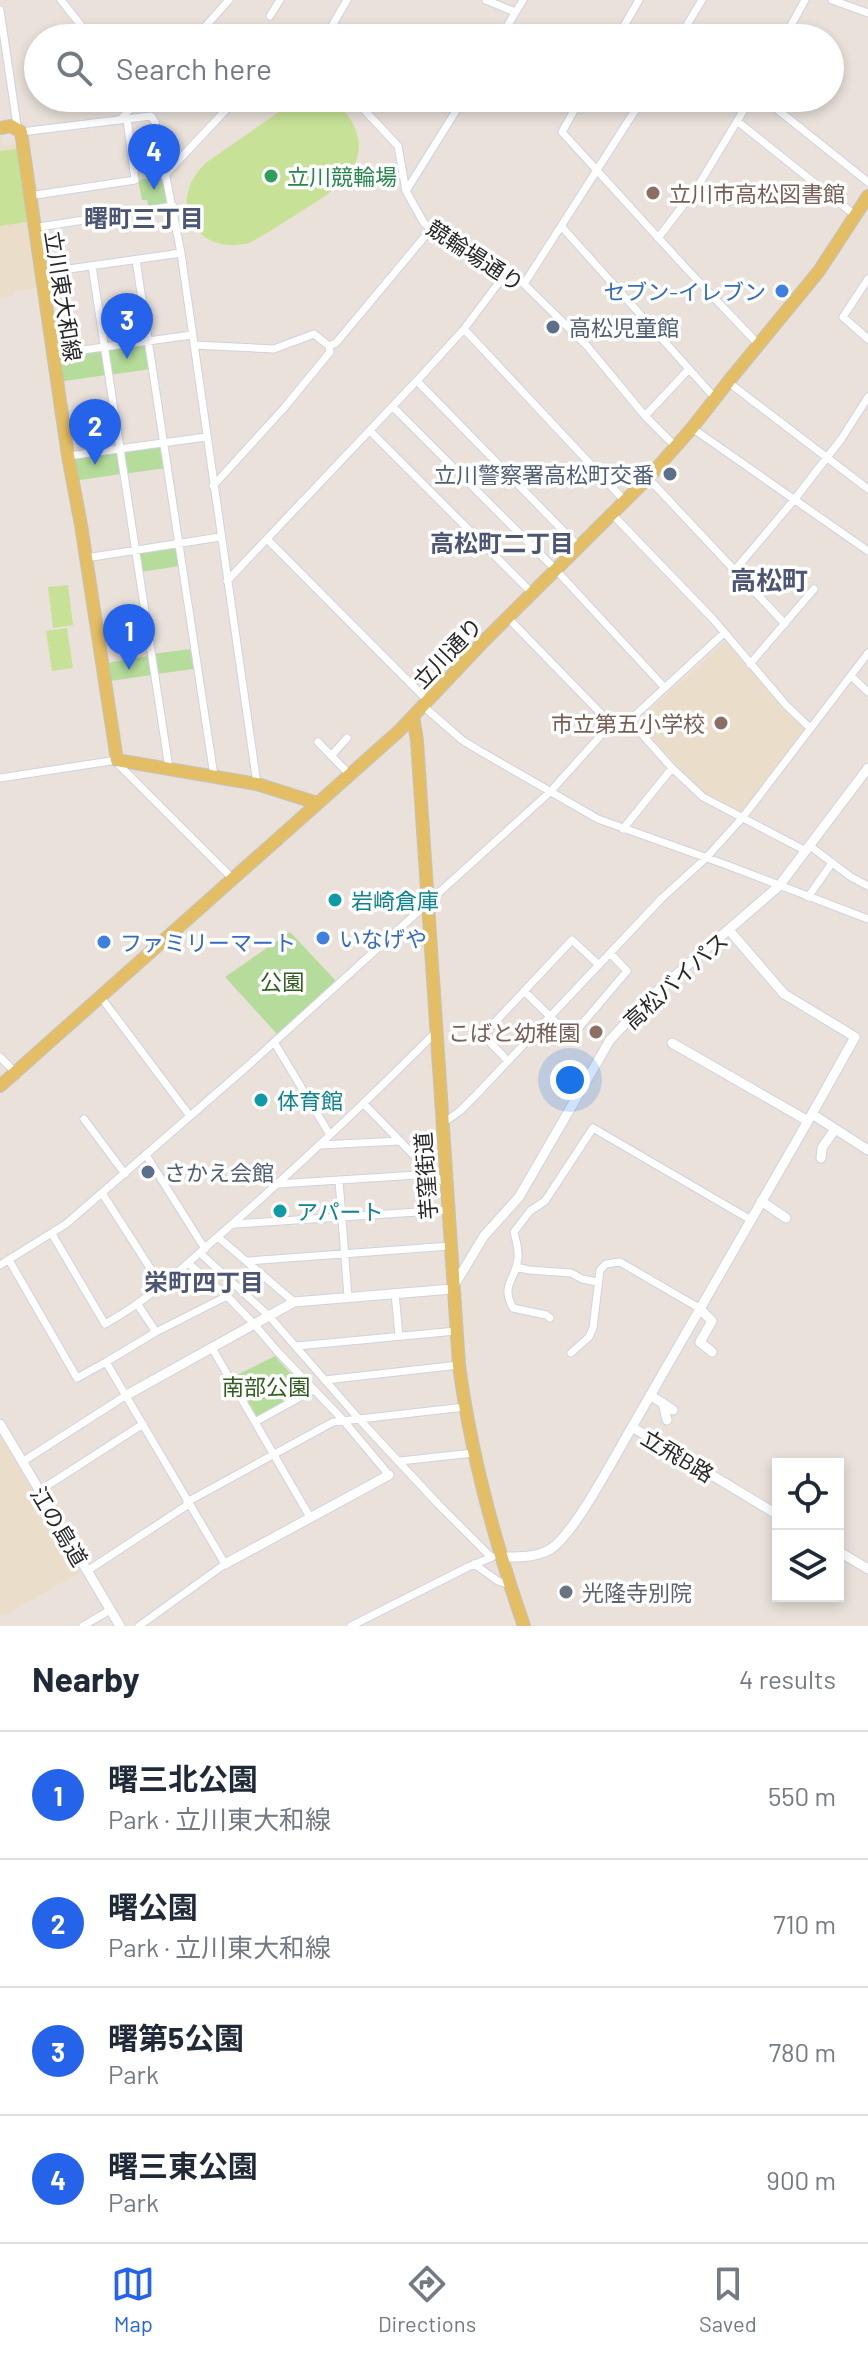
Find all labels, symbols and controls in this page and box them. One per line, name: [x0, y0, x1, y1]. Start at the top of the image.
search box: [24, 24, 844, 112]
icon: search: [52, 46, 96, 90]
text: Search here: [116, 50, 272, 86]
pin: 4: [128, 124, 180, 190]
place label: 立川競輪場: [287, 163, 397, 189]
marker: 立川競輪場: [262, 167, 280, 185]
place label: 立川市高松図書館: [669, 180, 845, 206]
marker: 立川市高松図書館: [644, 184, 662, 202]
district label: 曙町三丁目: [84, 203, 204, 232]
street label: 競輪場通り: [423, 214, 529, 296]
street label: 立川東大和線: [41, 229, 87, 363]
place label: セブン-イレブン: [603, 278, 766, 304]
marker: セブン-イレブン: [773, 282, 791, 300]
pin: 3: [101, 293, 153, 359]
place label: 高松児童館: [569, 314, 679, 340]
marker: 高松児童館: [544, 318, 562, 336]
pin: 2: [69, 399, 121, 465]
place label: 立川警察署高松町交番: [434, 461, 654, 487]
marker: 立川警察署高松町交番: [661, 465, 679, 483]
district label: 高松町二丁目: [430, 528, 574, 557]
district label: 高松町: [730, 564, 808, 595]
pin: 1: [103, 604, 155, 670]
street label: 立川通り: [407, 611, 487, 693]
place label: 市立第五小学校: [551, 710, 705, 736]
marker: 市立第五小学校: [712, 714, 730, 732]
place label: 岩崎倉庫: [351, 887, 439, 913]
marker: 岩崎倉庫: [326, 891, 344, 909]
place label: いなげや: [339, 925, 427, 951]
street label: 高松バイパス: [617, 926, 733, 1034]
place label: ファミリーマート: [120, 929, 296, 955]
marker: いなげや: [314, 929, 332, 947]
marker: ファミリーマート: [95, 933, 113, 951]
park label: 公園: [260, 968, 304, 994]
place label: こばと幼稚園: [448, 1019, 580, 1045]
marker: こばと幼稚園: [587, 1023, 605, 1041]
your location: [550, 1060, 590, 1100]
place label: 体育館: [277, 1087, 343, 1113]
marker: 体育館: [252, 1091, 270, 1109]
street label: 芋窪街道: [409, 1131, 441, 1221]
place label: さかえ会館: [164, 1159, 274, 1185]
marker: さかえ会館: [139, 1163, 157, 1181]
place label: アパート: [296, 1198, 384, 1224]
marker: アパート: [271, 1202, 289, 1220]
district label: 栄町四丁目: [144, 1267, 264, 1296]
park label: 南部公園: [222, 1373, 310, 1399]
street label: 立飛B路: [637, 1423, 719, 1487]
map controls: [772, 1458, 844, 1602]
button: locate: [772, 1458, 844, 1530]
street label: 江の島道: [26, 1482, 94, 1570]
button: layers: [772, 1530, 844, 1602]
place label: 光隆寺別院: [582, 1579, 692, 1605]
marker: 光隆寺別院: [557, 1583, 575, 1601]
text: Nearby: [32, 1658, 140, 1699]
text: 4 results: [739, 1663, 836, 1694]
text: 曙三北公園: [108, 1760, 258, 1796]
text: 1: [53, 1780, 63, 1811]
text: 550 m: [768, 1780, 836, 1811]
text: Park · 立川東大和線: [108, 1803, 331, 1834]
text: 曙公園: [108, 1888, 198, 1924]
text: 2: [51, 1908, 65, 1939]
text: 710 m: [773, 1908, 836, 1939]
text: Park · 立川東大和線: [108, 1931, 331, 1962]
text: 曙第5公園: [108, 2019, 244, 2055]
text: 3: [51, 2036, 65, 2067]
text: 780 m: [769, 2036, 836, 2067]
text: Park: [108, 2058, 159, 2089]
text: 曙三東公園: [108, 2147, 258, 2183]
text: 4: [50, 2164, 66, 2195]
text: 900 m: [766, 2164, 836, 2195]
text: Park: [108, 2186, 159, 2217]
tab: Map: [111, 2262, 155, 2336]
tab: Directions: [378, 2262, 476, 2336]
tab: Saved: [699, 2262, 757, 2336]

